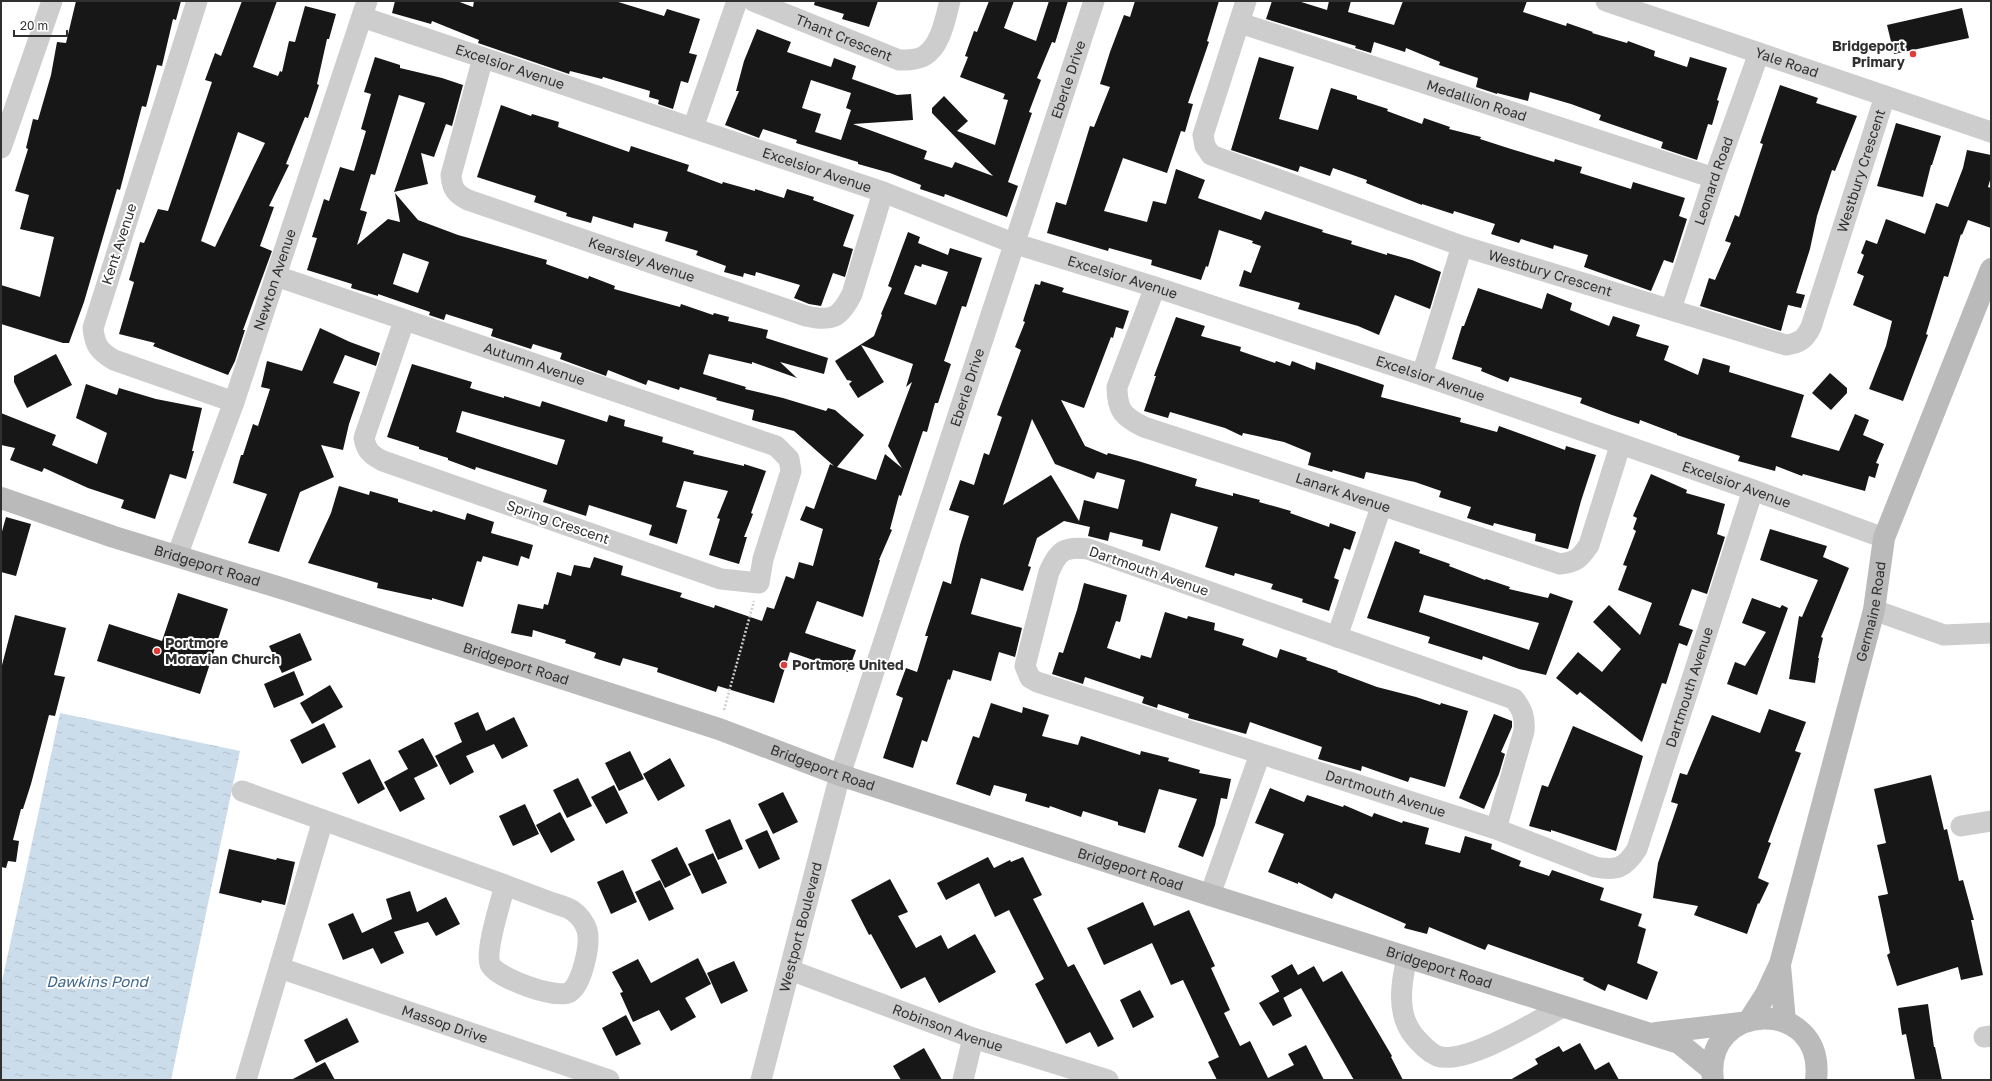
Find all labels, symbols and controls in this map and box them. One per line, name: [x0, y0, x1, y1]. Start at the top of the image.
street label: Thant Crescent: [793, 10, 895, 64]
scale bar: [14, 12, 67, 38]
text: 20 m: [20, 18, 48, 33]
place label: Bridgeport Primary: [1832, 37, 1906, 70]
street label: Eberle Drive: [1047, 38, 1089, 121]
street label: Excelsior Avenue: [453, 40, 567, 92]
street label: Yale Road: [1753, 43, 1821, 81]
marker: Bridgeport Primary: [1908, 49, 1918, 59]
street label: Medallion Road: [1425, 76, 1529, 124]
street label: Westbury Crescent: [1833, 107, 1888, 235]
street label: Leonard Road: [1690, 134, 1736, 227]
street label: Excelsior Avenue: [760, 143, 874, 196]
street label: Kent Avenue: [97, 201, 140, 287]
street label: Newton Avenue: [249, 227, 299, 333]
street label: Kearsley Avenue: [586, 233, 697, 285]
street label: Westbury Crescent: [1486, 246, 1614, 299]
street label: Excelsior Avenue: [1066, 251, 1180, 302]
street label: Autumn Avenue: [482, 338, 587, 388]
street label: Eberle Drive: [946, 346, 987, 429]
street label: Excelsior Avenue: [1374, 351, 1487, 404]
street label: Excelsior Avenue: [1680, 457, 1793, 511]
street label: Lanark Avenue: [1294, 469, 1393, 516]
street label: Spring Crescent: [504, 496, 612, 547]
street label: Bridgeport Road: [152, 541, 263, 589]
street label: Dartmouth Avenue: [1087, 542, 1211, 599]
street label: Germaine Road: [1852, 560, 1889, 663]
street label: Dartmouth Avenue: [1661, 625, 1716, 750]
place label: Portmore Moravian Church: [165, 634, 280, 667]
street label: Bridgeport Road: [461, 638, 571, 688]
marker: Portmore Moravian Church: [152, 646, 162, 656]
place label: Portmore United: [792, 656, 904, 673]
marker: Portmore United: [779, 660, 789, 670]
street label: Bridgeport Road: [768, 740, 877, 794]
street label: Dartmouth Avenue: [1323, 766, 1448, 820]
street label: Bridgeport Road: [1075, 844, 1186, 894]
street label: Westport Boulevard: [775, 860, 825, 994]
street label: Bridgeport Road: [1384, 942, 1494, 992]
water label: Dawkins Pond: [46, 972, 150, 990]
street label: Robinson Avenue: [890, 1000, 1005, 1055]
street label: Massop Drive: [400, 1001, 490, 1046]

